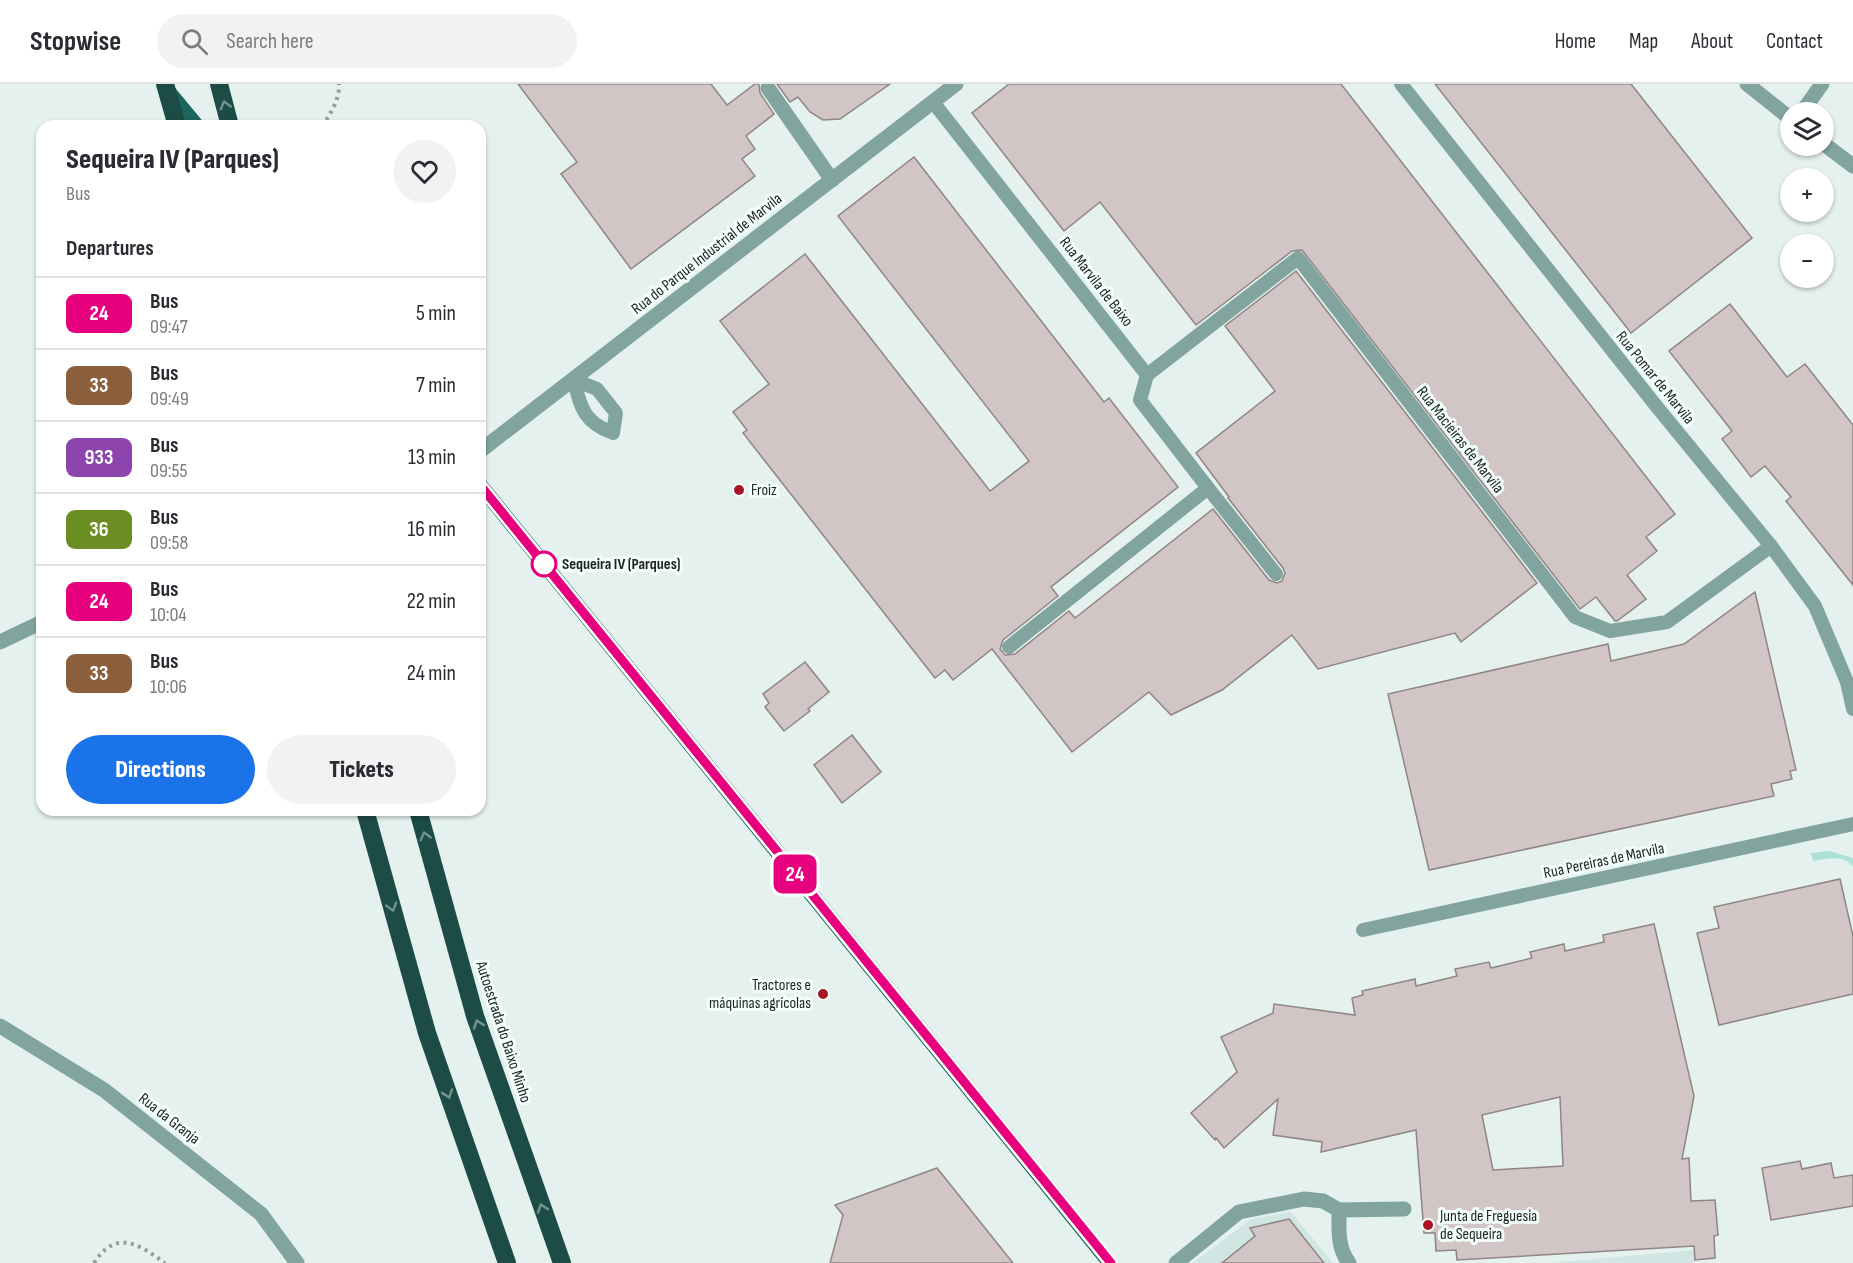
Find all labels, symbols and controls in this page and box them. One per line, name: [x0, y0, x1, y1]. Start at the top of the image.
search box: [157, 14, 577, 68]
text: Stopwise: [30, 25, 121, 58]
icon: search: [178, 25, 211, 58]
text: Search here: [226, 28, 314, 55]
text: Home: [1555, 29, 1596, 54]
text: Map: [1629, 29, 1658, 54]
text: About: [1691, 29, 1733, 54]
text: Contact: [1766, 29, 1823, 54]
one-way arrow: [219, 100, 232, 110]
map controls: [1780, 102, 1834, 288]
button: layers: [1780, 102, 1834, 156]
button: heart: [393, 140, 456, 203]
text: Sequeira IV (Parques): [66, 143, 279, 176]
button: +: [1780, 168, 1834, 222]
text: Bus: [66, 182, 90, 206]
street label: Rua do Parque Industrial de Marvila: [628, 189, 786, 319]
street label: Rua Marvila de Baixo: [1055, 233, 1137, 331]
button: −: [1780, 234, 1834, 288]
text: Departures: [66, 235, 154, 262]
text: Bus: [150, 288, 179, 315]
text: 5 min: [416, 300, 456, 327]
text: 24: [90, 301, 108, 326]
text: 09:47: [150, 315, 188, 339]
street label: Rua Pomar de Marvila: [1612, 328, 1698, 428]
text: Bus: [150, 360, 179, 387]
text: 7 min: [416, 372, 456, 399]
text: 33: [90, 373, 108, 398]
street label: Rua Macieiras de Marvila: [1412, 383, 1508, 497]
text: 09:49: [150, 387, 189, 411]
text: Bus: [150, 432, 179, 459]
text: 13 min: [408, 444, 456, 471]
text: 933: [85, 445, 113, 470]
text: 09:55: [150, 459, 188, 483]
place label: Froiz: [751, 481, 777, 500]
marker: Froiz: [732, 483, 746, 497]
text: Bus: [150, 504, 179, 531]
text: 16 min: [408, 516, 456, 543]
text: 36: [89, 517, 109, 542]
text: 09:58: [150, 531, 188, 555]
marker: Sequeira IV (Parques): [531, 551, 557, 577]
place label: Sequeira IV (Parques): [562, 555, 681, 574]
text: Bus: [150, 576, 179, 603]
text: 22 min: [407, 588, 456, 615]
text: 24: [90, 589, 108, 614]
text: 10:04: [150, 603, 187, 627]
text: Bus: [150, 648, 179, 675]
text: 24 min: [407, 660, 456, 687]
text: 33: [90, 661, 108, 686]
text: 10:06: [150, 675, 187, 699]
button: Directions: [66, 735, 255, 804]
button: Tickets: [267, 735, 456, 804]
one-way arrow: [420, 831, 433, 841]
street label: Rua Pereiras de Marvila: [1542, 839, 1666, 883]
line badge: 24: [768, 854, 822, 894]
text: 24: [786, 862, 804, 887]
one-way arrow: [385, 901, 397, 912]
street label: Autoestrada do Baixo Minho: [471, 958, 535, 1105]
place label: Tractores e máquinas agrícolas: [709, 976, 811, 1013]
marker: Tractores e máquinas agrícolas: [816, 987, 830, 1001]
one-way arrow: [472, 1019, 485, 1030]
one-way arrow: [441, 1088, 454, 1098]
street label: Rua da Granja: [135, 1089, 203, 1149]
one-way arrow: [536, 1203, 549, 1214]
place label: Junta de Freguesia de Sequeira: [1439, 1207, 1537, 1244]
marker: Junta de Freguesia de Sequeira: [1421, 1218, 1435, 1232]

